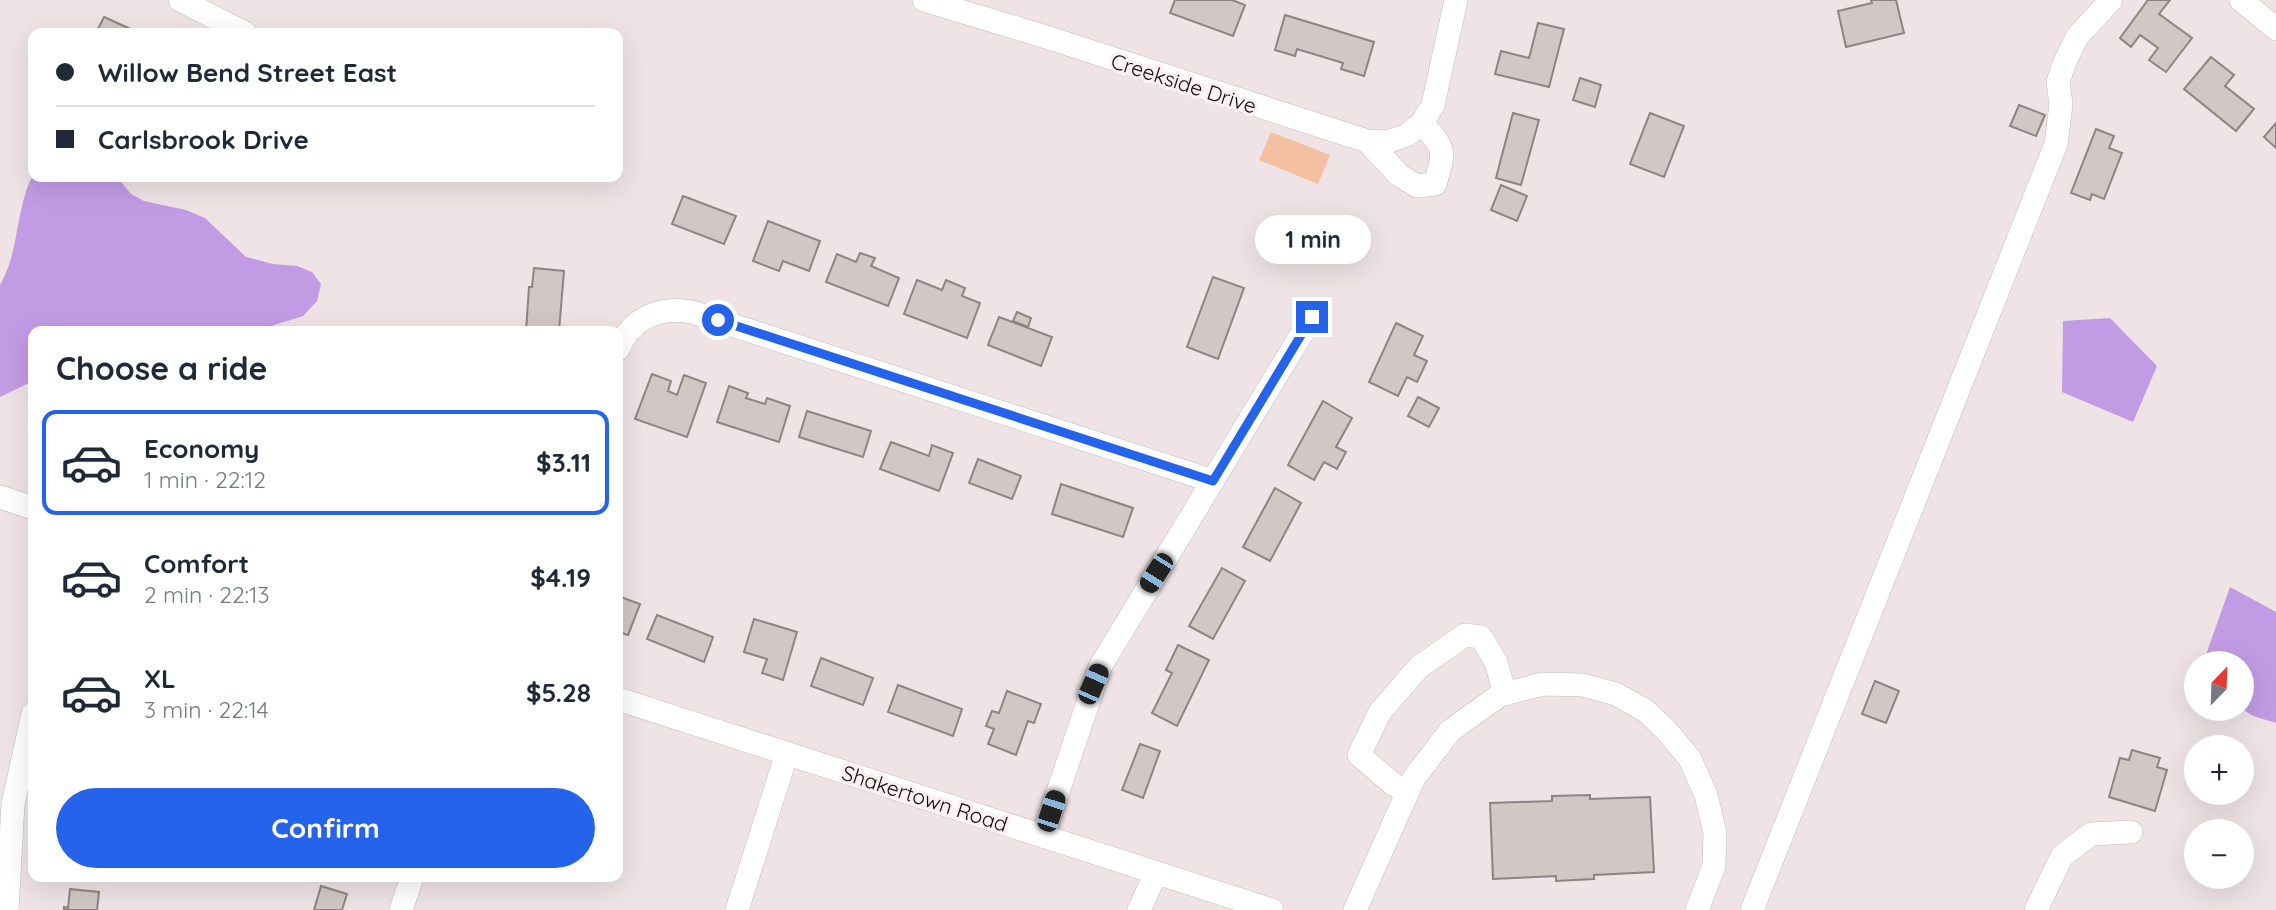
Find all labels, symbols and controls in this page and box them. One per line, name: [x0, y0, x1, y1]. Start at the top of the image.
street label: Creekside Drive: [1108, 47, 1260, 119]
text: Willow Bend Street East: [98, 56, 397, 89]
text: Carlsbrook Drive: [98, 123, 309, 156]
callout: 1 min: [1254, 216, 1370, 264]
text: 1 min: [1285, 225, 1341, 254]
route end: [1296, 301, 1328, 333]
route start: [702, 304, 734, 336]
text: Choose a ride: [56, 348, 268, 388]
icon: car: [60, 431, 123, 494]
text: Economy: [144, 432, 259, 465]
text: $3.11: [536, 446, 591, 479]
text: 1 min · 22:12: [144, 465, 266, 494]
icon: car: [60, 546, 123, 609]
text: Comfort: [144, 547, 249, 580]
car: [1136, 550, 1177, 596]
text: $4.19: [530, 561, 591, 594]
text: 2 min · 22:13: [144, 580, 270, 609]
north arrow: [2184, 651, 2254, 721]
map controls: [2184, 651, 2254, 889]
icon: car: [60, 661, 123, 724]
car: [1075, 661, 1112, 707]
text: XL: [144, 662, 176, 695]
text: $5.28: [526, 676, 591, 709]
text: 3 min · 22:14: [144, 695, 269, 724]
button: +: [2184, 735, 2254, 805]
street label: Shakertown Road: [839, 759, 1011, 837]
button: Confirm: [56, 788, 595, 868]
car: [1035, 788, 1068, 834]
button: −: [2184, 819, 2254, 889]

